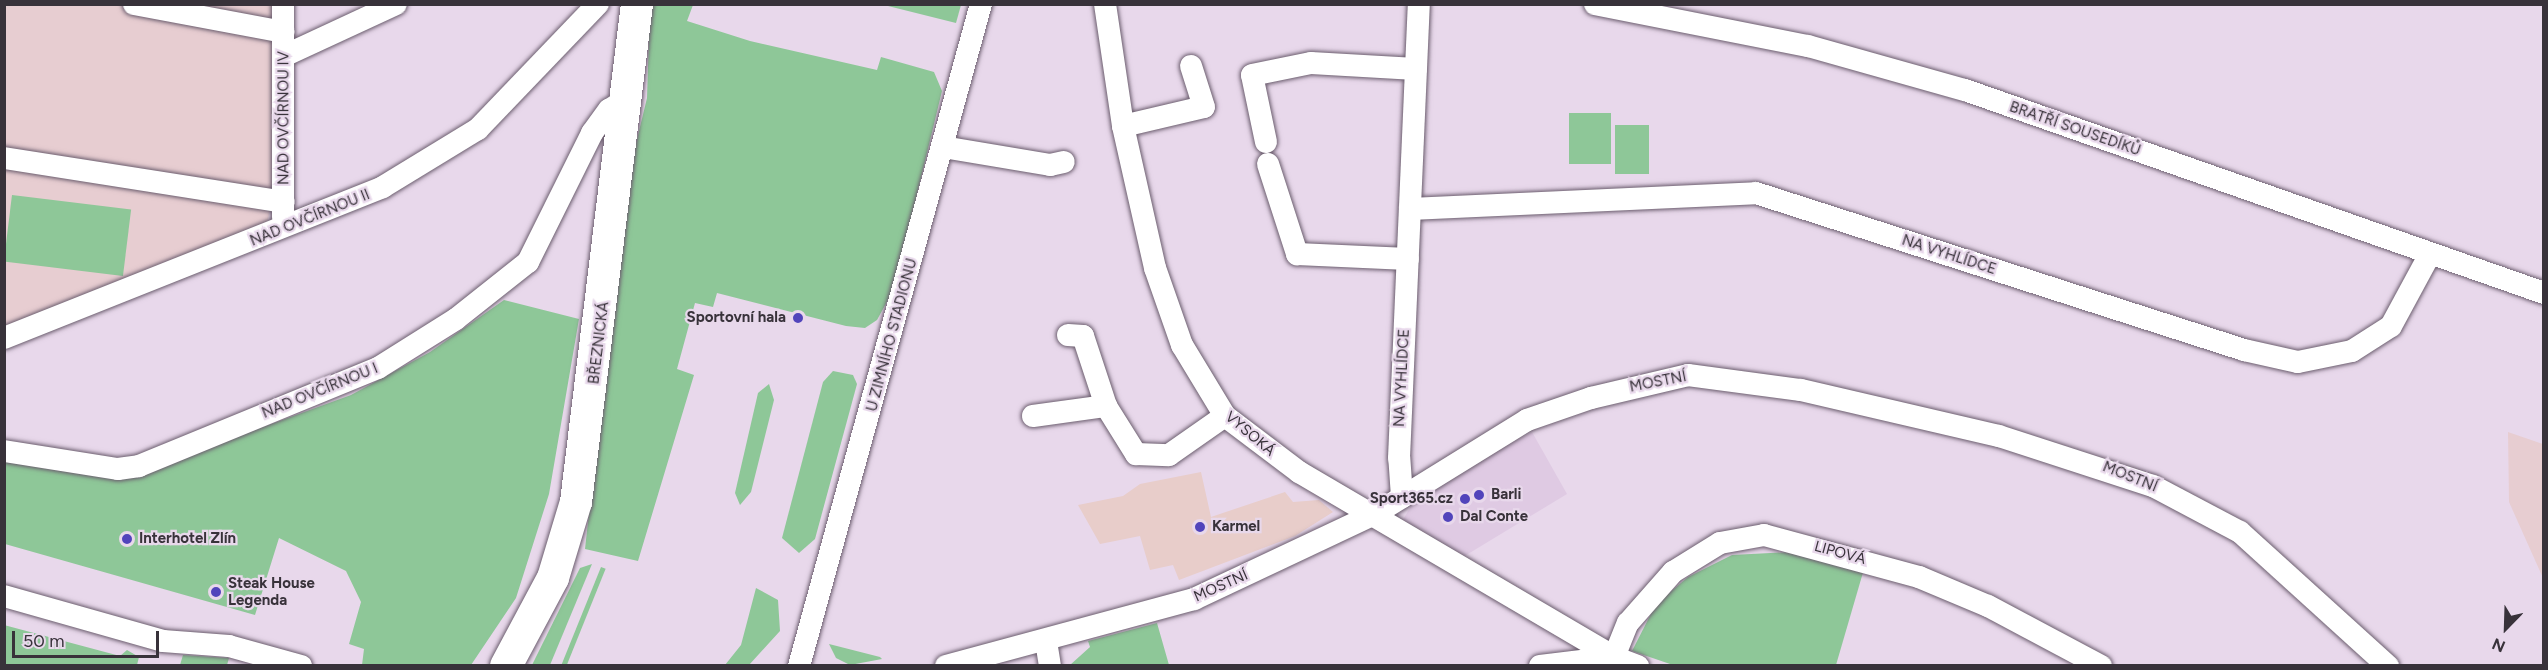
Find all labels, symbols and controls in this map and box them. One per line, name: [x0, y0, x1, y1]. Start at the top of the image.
street label: NAD OVČÍRNOU IV: [275, 51, 293, 185]
street label: BRATŘÍ SOUSEDÍKŮ: [2007, 98, 2143, 160]
street label: NAD OVČÍRNOU II: [247, 186, 373, 250]
street label: NA VYHLÍDCE: [1900, 231, 1998, 279]
street label: U ZIMNÍHO STADIONU: [863, 256, 921, 414]
street label: BŘEZNICKÁ: [585, 301, 613, 385]
place label: Sportovní hala: [687, 309, 786, 327]
marker: Sportovní hala: [791, 311, 805, 325]
street label: NA VYHLÍDCE: [1390, 329, 1414, 427]
street label: NAD OVČÍRNOU I: [259, 360, 381, 422]
street label: MOSTNÍ: [1628, 368, 1688, 396]
street label: VYSOKÁ: [1221, 408, 1279, 460]
street label: MOSTNÍ: [2100, 458, 2160, 496]
place label: Barli: [1491, 486, 1521, 504]
marker: Barli: [1472, 488, 1486, 502]
place label: Sport365.cz: [1370, 490, 1453, 508]
marker: Sport365.cz: [1458, 492, 1472, 506]
place label: Dal Conte: [1460, 508, 1528, 526]
marker: Dal Conte: [1441, 510, 1455, 524]
place label: Karmel: [1212, 518, 1260, 536]
marker: Karmel: [1193, 520, 1207, 534]
place label: Interhotel Zlín: [139, 530, 236, 548]
marker: Interhotel Zlín: [120, 532, 134, 546]
street label: LIPOVÁ: [1812, 537, 1868, 569]
street label: MOSTNÍ: [1191, 566, 1251, 606]
place label: Steak House Legenda: [228, 574, 315, 609]
marker: Steak House Legenda: [209, 585, 223, 599]
north arrow: [2476, 598, 2536, 658]
scale bar: [15, 619, 162, 657]
text: 50 m: [23, 630, 65, 652]
text: N: [2489, 634, 2508, 656]

